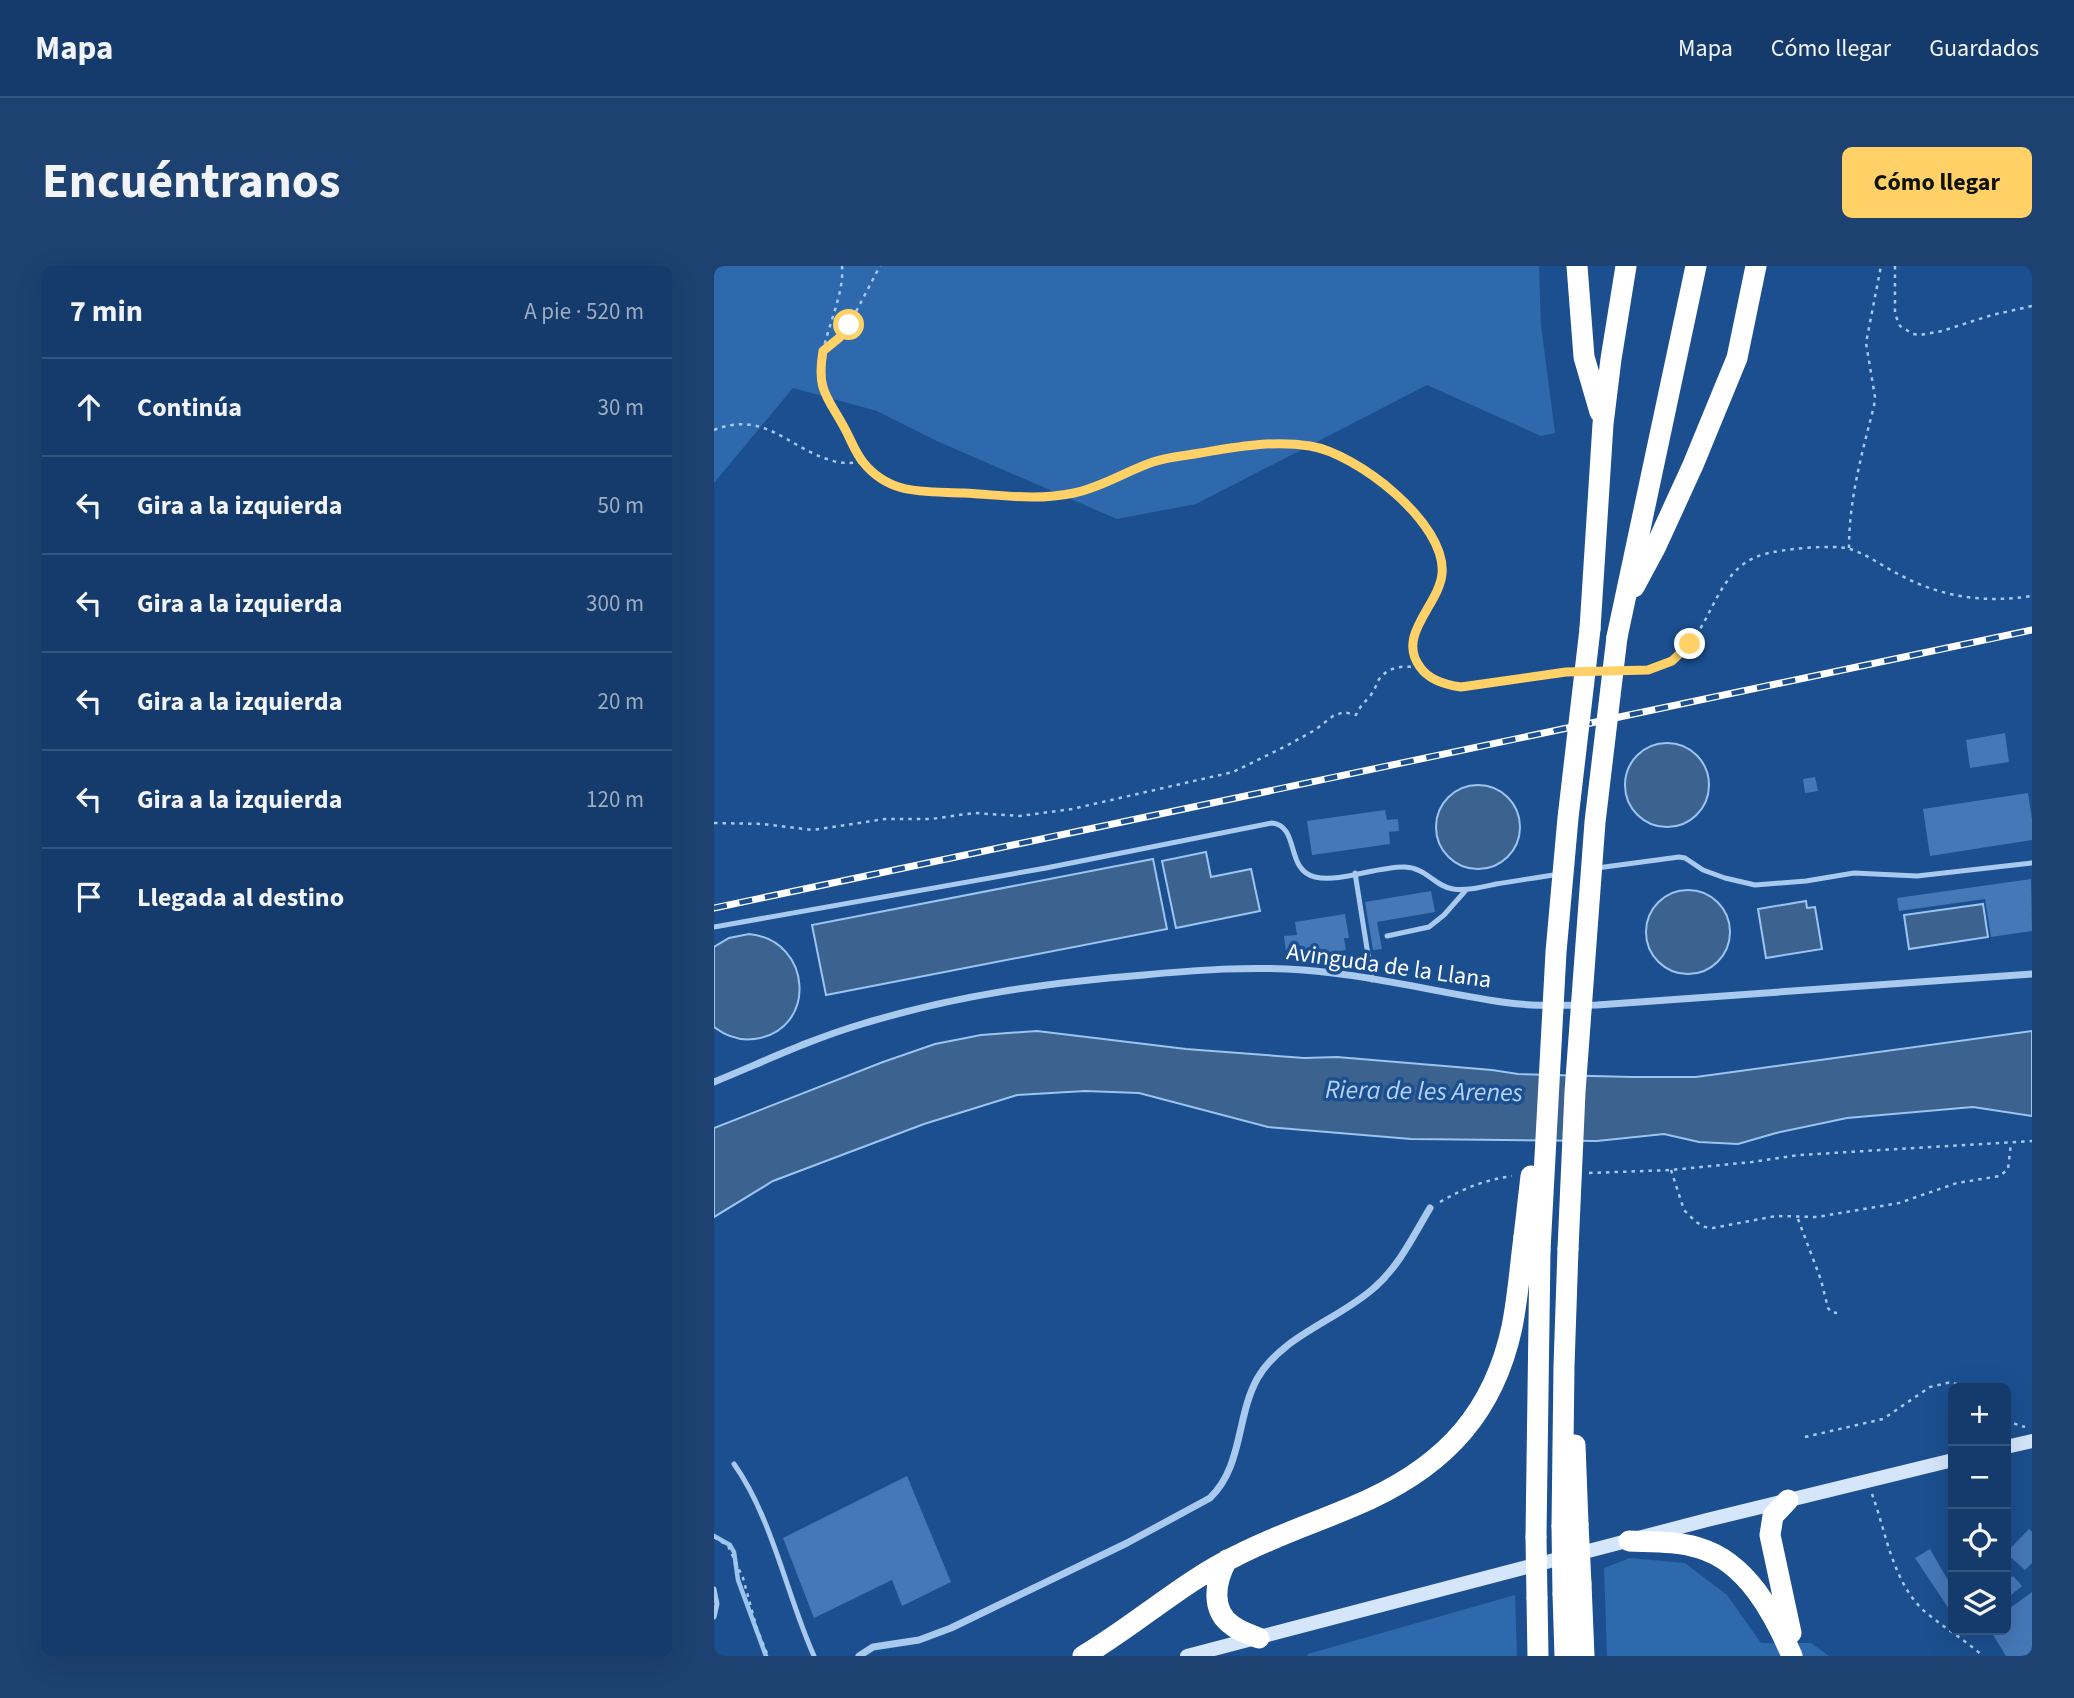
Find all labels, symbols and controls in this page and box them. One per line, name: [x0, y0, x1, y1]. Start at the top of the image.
text: Mapa: [35, 25, 113, 72]
text: Mapa: [1678, 31, 1733, 66]
text: Cómo llegar: [1771, 31, 1891, 66]
text: Guardados: [1929, 31, 2039, 66]
text: Encuéntranos: [42, 147, 340, 217]
button: Cómo llegar: [1842, 147, 2032, 218]
text: 7 min: [70, 290, 143, 333]
text: A pie · 520 m: [524, 295, 644, 328]
route start: [833, 309, 864, 340]
icon: ahead: [70, 388, 108, 426]
text: Continúa: [137, 389, 242, 426]
text: 30 m: [597, 391, 644, 424]
icon: left: [70, 486, 108, 524]
text: Gira a la izquierda: [137, 487, 342, 524]
text: 50 m: [597, 489, 644, 522]
icon: left: [70, 584, 108, 622]
text: Gira a la izquierda: [137, 585, 342, 622]
text: 300 m: [586, 587, 644, 620]
route end: [1674, 628, 1705, 659]
icon: left: [70, 682, 108, 720]
text: Gira a la izquierda: [137, 683, 342, 720]
text: 20 m: [597, 685, 644, 718]
icon: left: [70, 780, 108, 818]
text: Gira a la izquierda: [137, 781, 342, 818]
text: 120 m: [586, 783, 644, 816]
icon: arrive: [70, 878, 108, 916]
text: Llegada al destino: [137, 879, 344, 916]
street label: Avinguda de la Llana: [1284, 934, 1494, 998]
water label: Riera de les Arenes: [1325, 1071, 1523, 1111]
map controls: [1948, 1383, 2011, 1635]
button: +: [1948, 1383, 2011, 1446]
button: −: [1948, 1446, 2011, 1509]
button: locate: [1948, 1509, 2011, 1572]
button: layers: [1948, 1572, 2011, 1635]

